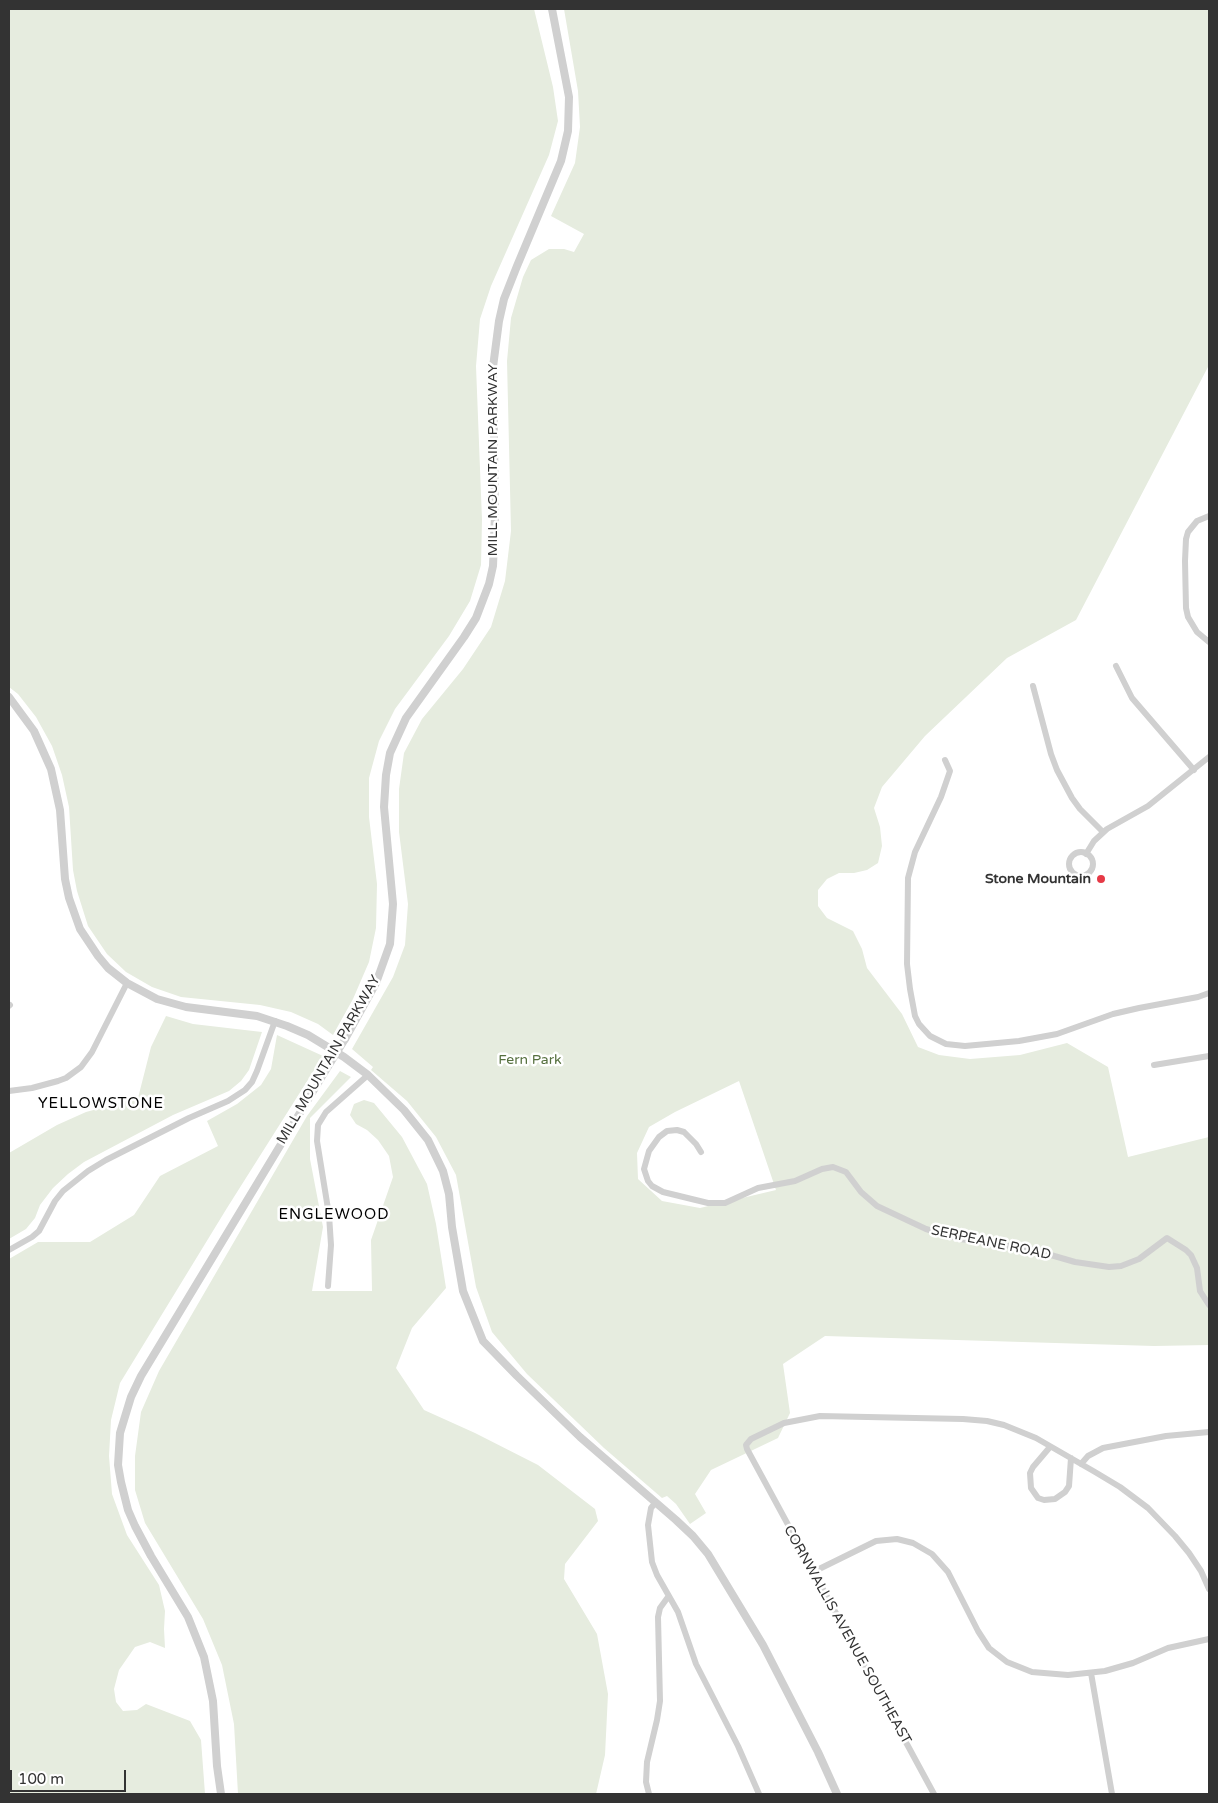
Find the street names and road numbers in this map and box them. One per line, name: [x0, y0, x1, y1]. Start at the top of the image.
street label: MILL MOUNTAIN PARKWAY: [485, 364, 501, 556]
street label: MILL MOUNTAIN PARKWAY: [274, 973, 384, 1147]
street label: SERPEANE ROAD: [929, 1222, 1053, 1264]
street label: CORNWALLIS AVENUE SOUTHEAST: [780, 1523, 914, 1747]

